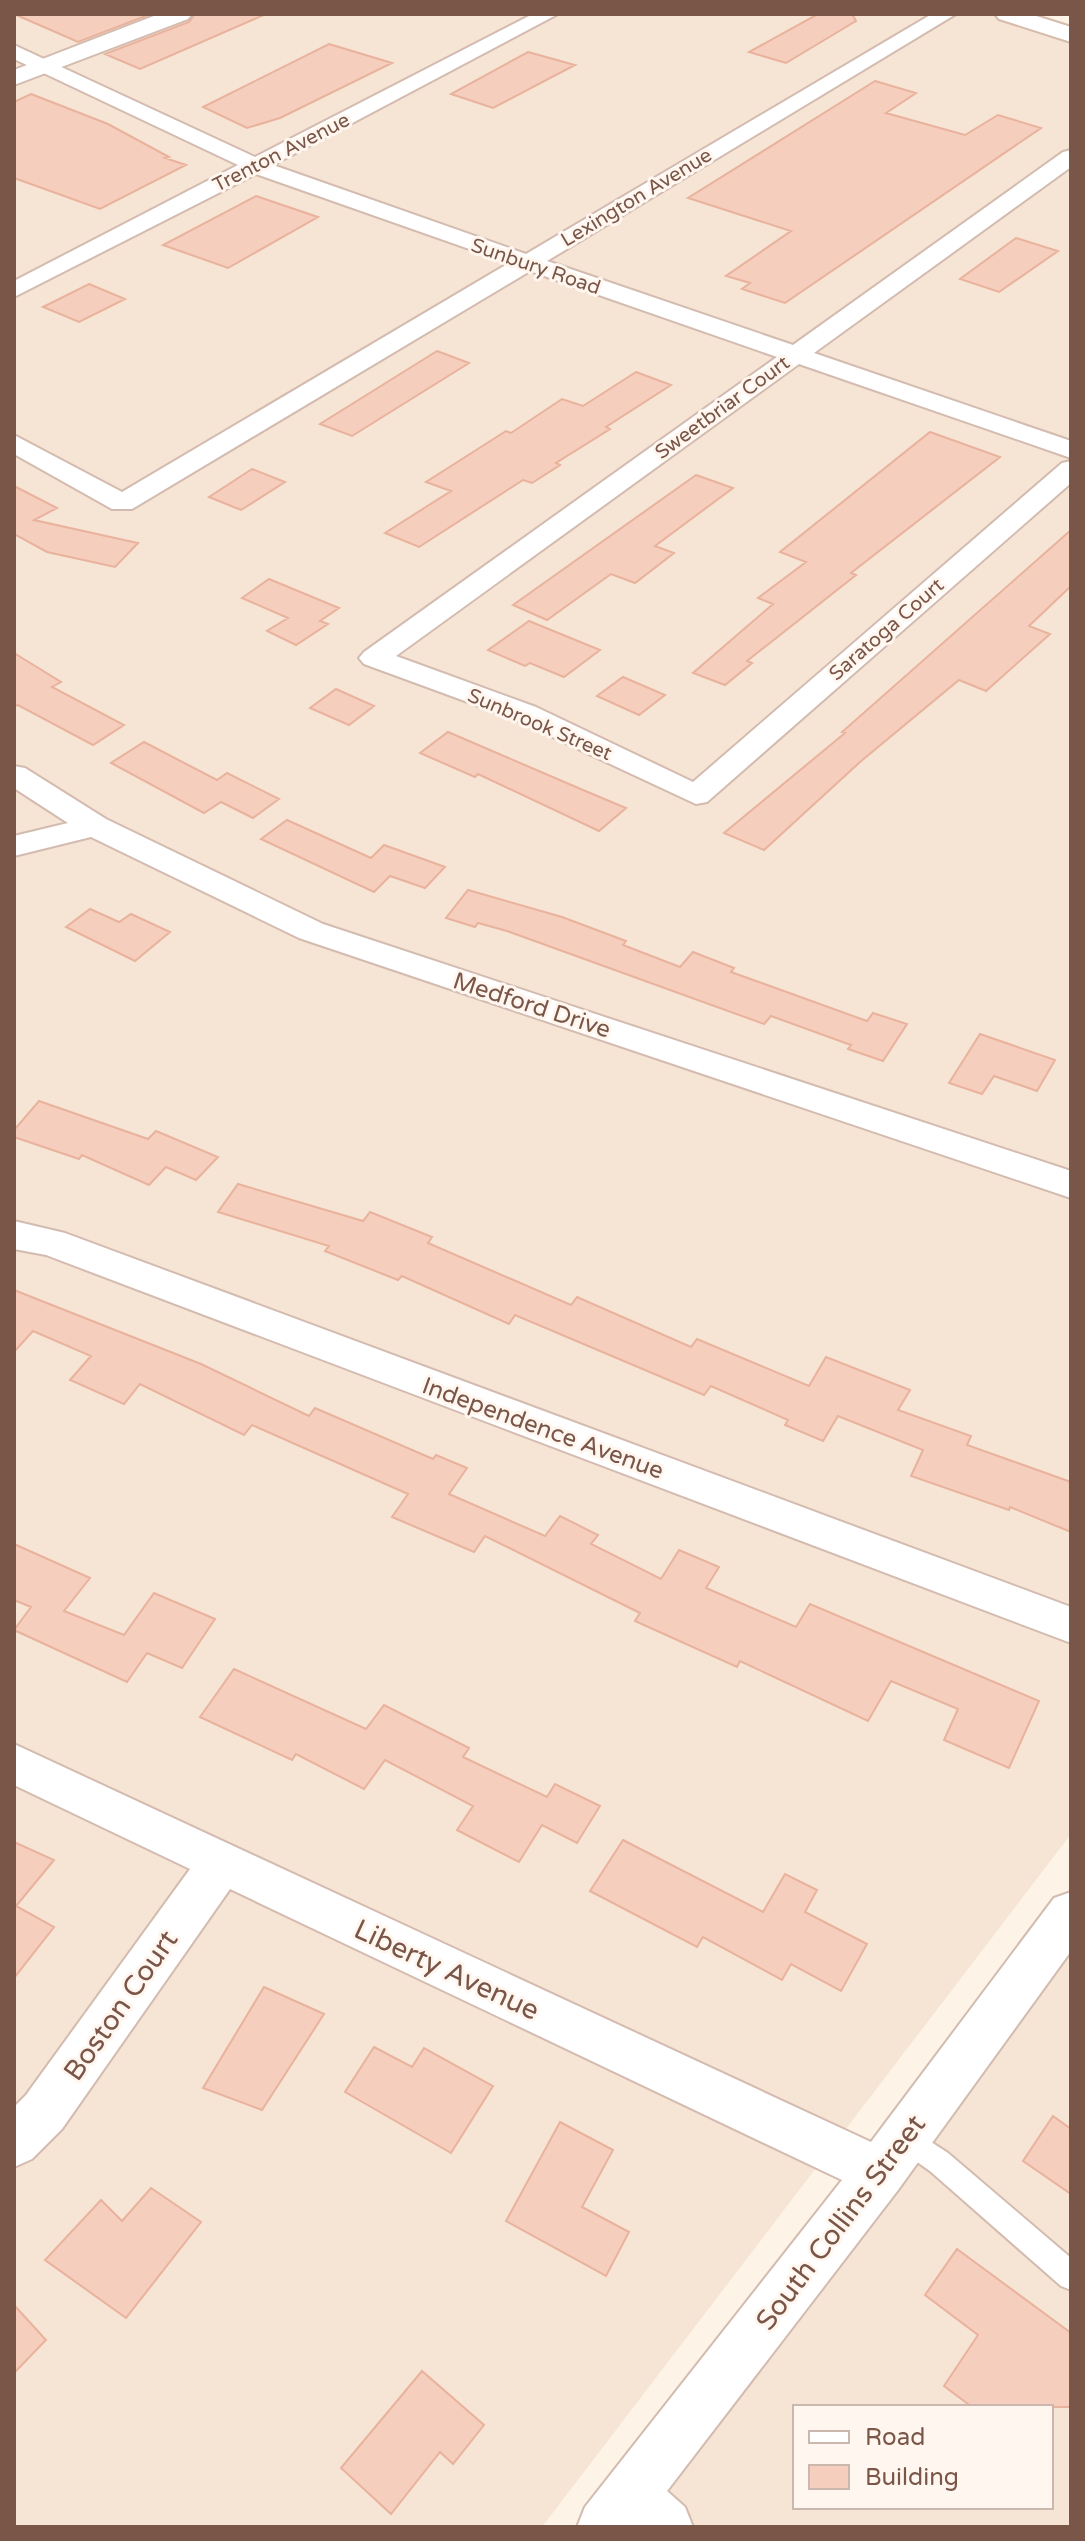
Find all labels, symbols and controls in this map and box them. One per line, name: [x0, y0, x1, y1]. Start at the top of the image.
street label: Trenton Avenue: [209, 108, 354, 198]
street label: Lexington Avenue: [557, 143, 716, 252]
street label: Sunbury Road: [468, 234, 603, 300]
street label: Sweetbriar Court: [651, 351, 795, 465]
street label: Saratoga Court: [824, 573, 949, 686]
street label: Sunbrook Street: [464, 684, 616, 766]
street label: Medford Drive: [449, 966, 614, 1045]
street label: Independence Avenue: [418, 1371, 668, 1486]
street label: Liberty Avenue: [349, 1912, 545, 2028]
street label: Boston Court: [56, 1923, 185, 2087]
street label: South Collins Street: [749, 2108, 933, 2337]
legend: [793, 2405, 1053, 2509]
text: Road: [865, 2423, 925, 2452]
text: Building: [865, 2463, 959, 2492]

